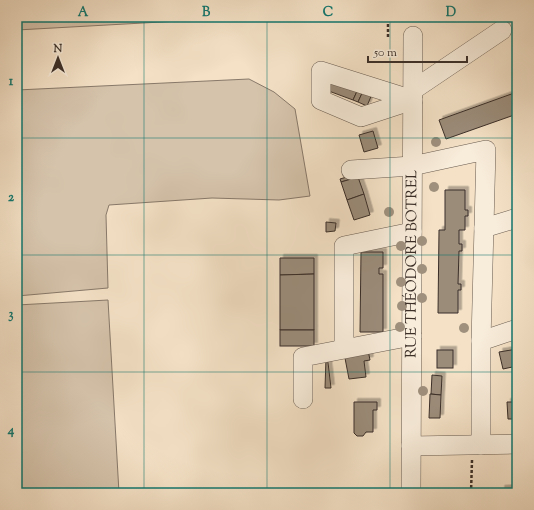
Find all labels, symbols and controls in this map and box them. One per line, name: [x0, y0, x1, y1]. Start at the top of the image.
text: A: [78, 4, 89, 22]
text: B: [202, 4, 211, 22]
text: C: [323, 4, 333, 22]
text: D: [446, 4, 456, 22]
north arrow: [38, 38, 78, 78]
scale bar: [368, 38, 467, 64]
text: N: [53, 41, 63, 57]
text: 50 m: [373, 44, 397, 62]
text: 1: [9, 73, 14, 91]
street label: RUE THÉODORE BOTREL: [400, 170, 423, 358]
text: 2: [8, 189, 15, 207]
text: 3: [8, 306, 14, 324]
text: 4: [7, 422, 15, 440]

